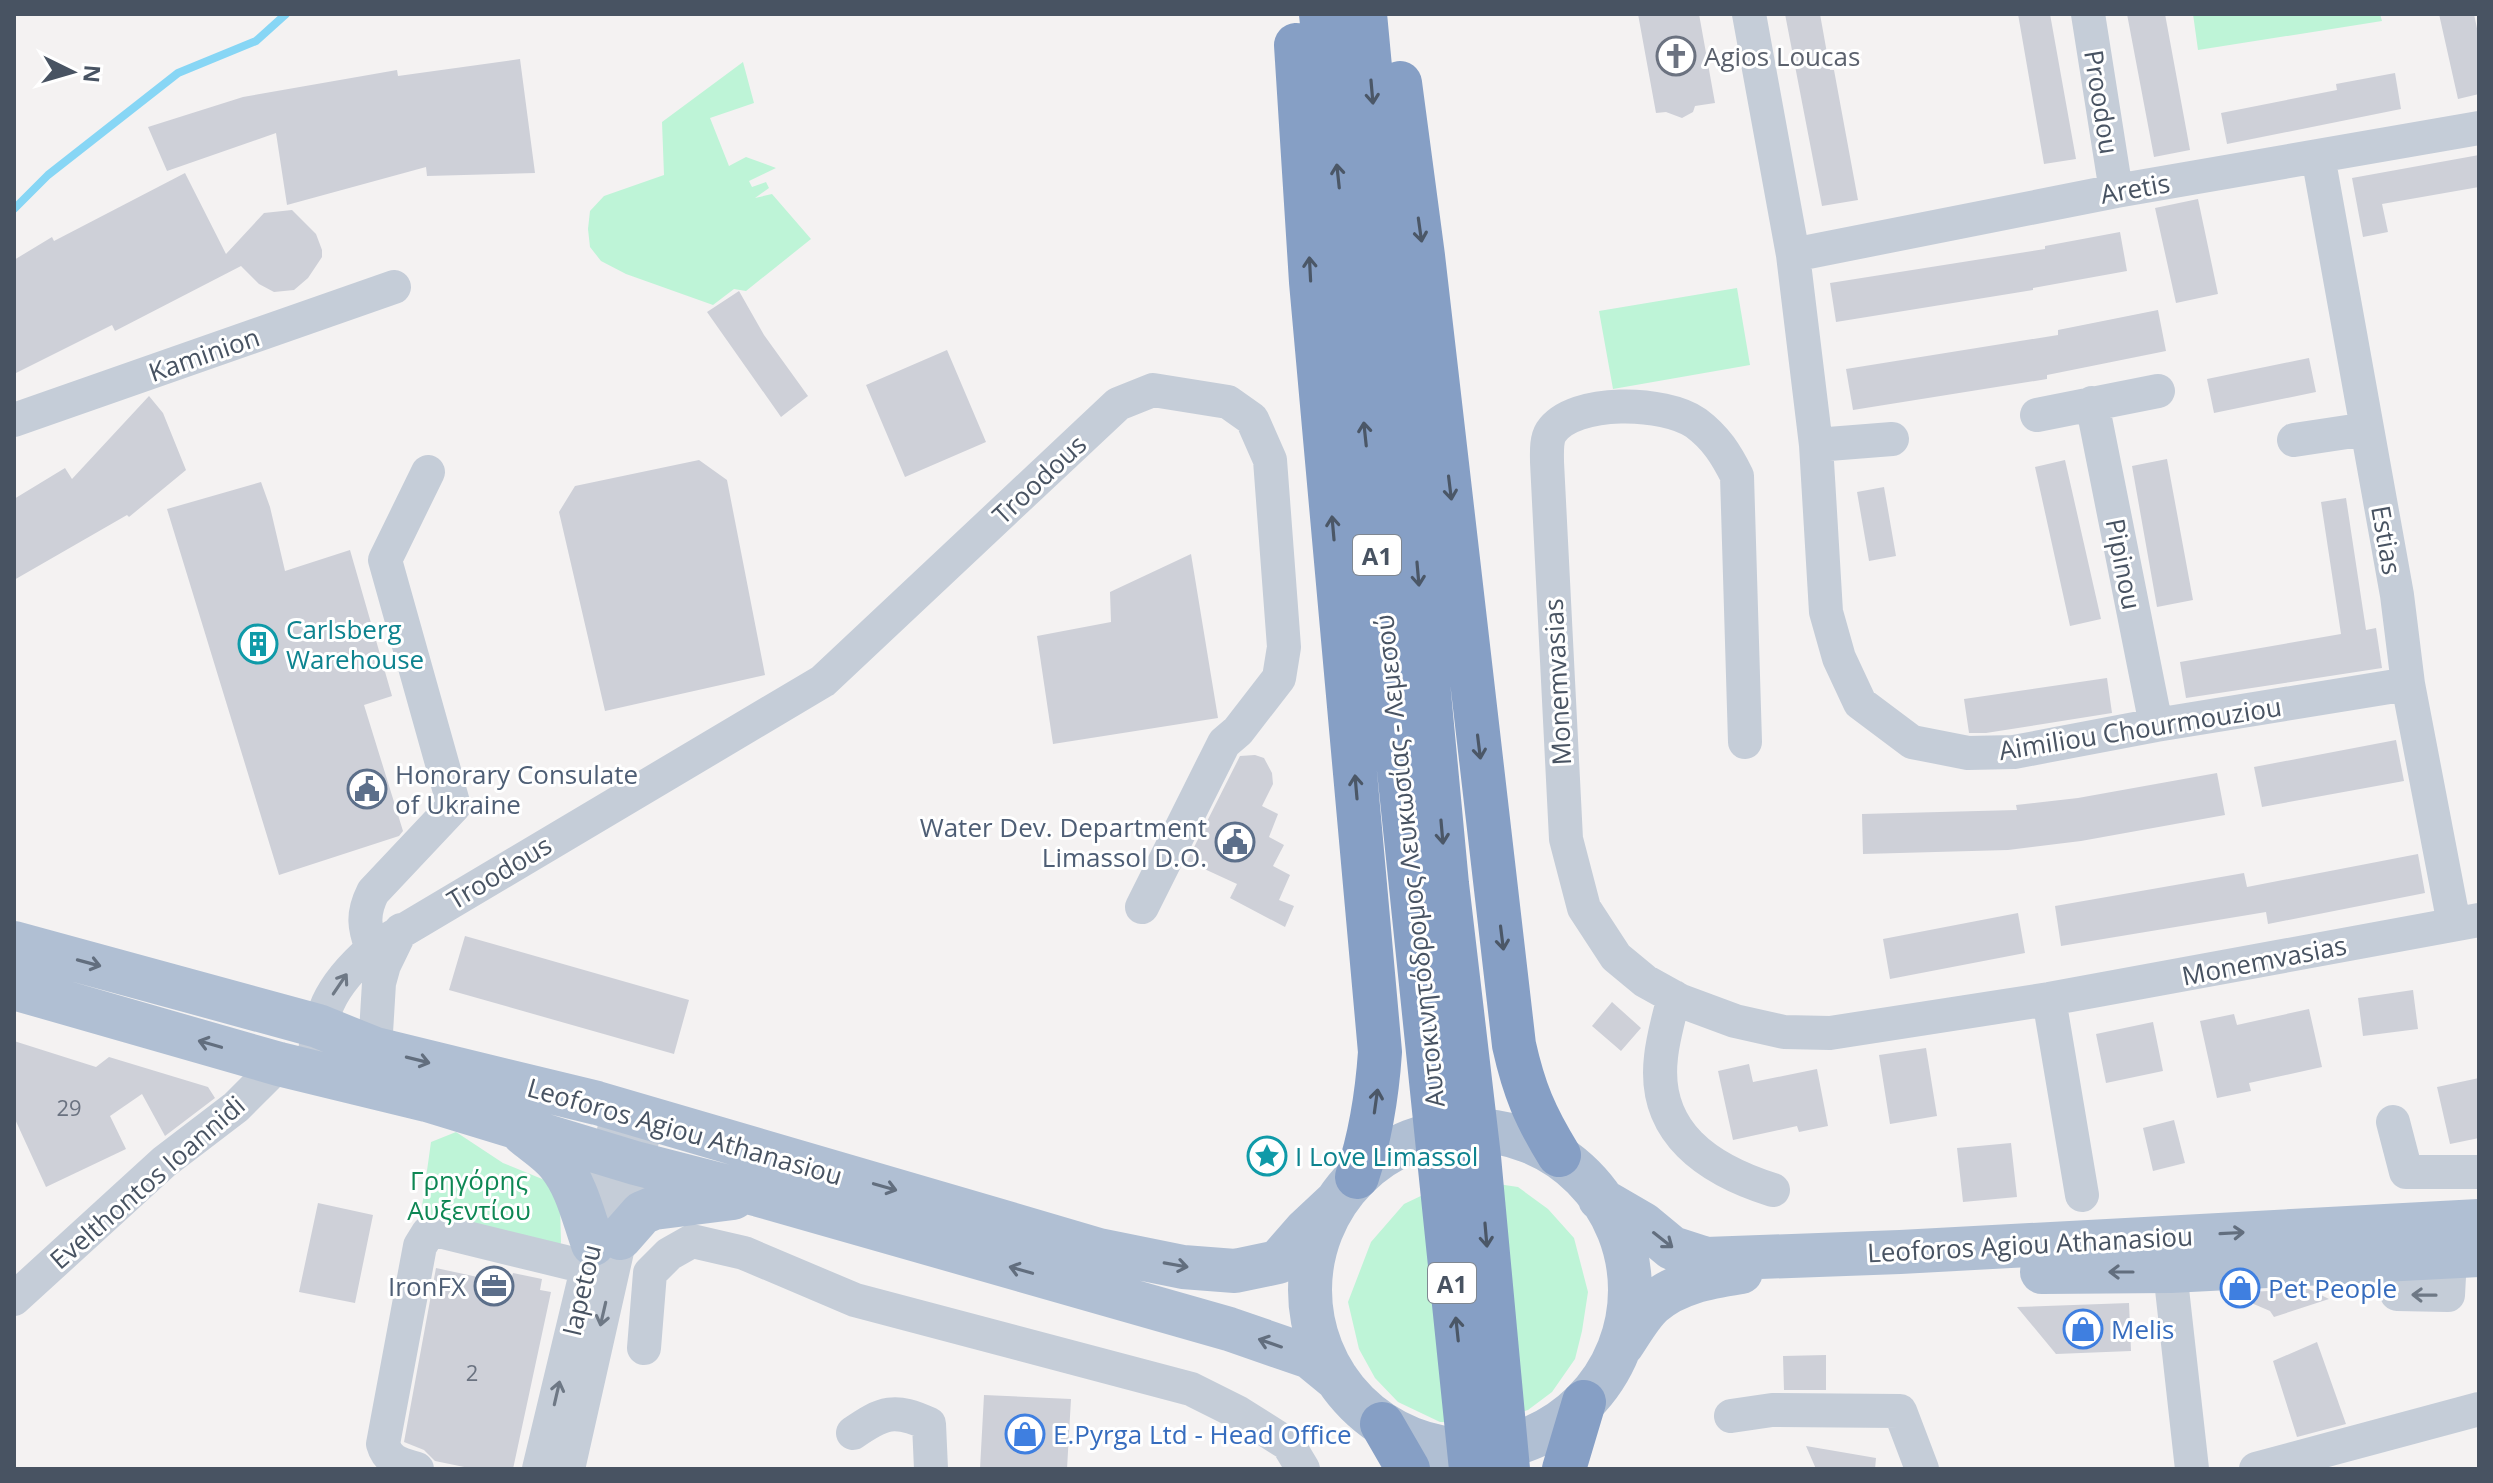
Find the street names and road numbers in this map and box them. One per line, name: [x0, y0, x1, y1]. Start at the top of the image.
street label: Proodou: [2076, 47, 2128, 157]
street label: Aretis: [2097, 164, 2173, 212]
street label: Kaminion: [144, 318, 264, 390]
street label: Troodous: [984, 426, 1094, 532]
street label: Estias: [2363, 503, 2411, 577]
street label: Pipinou: [2098, 515, 2150, 613]
road number: A1: [1353, 535, 1401, 575]
street label: Monemvasias: [1535, 598, 1579, 766]
street label: Αυτοκινητόδρομος Λευκωσίας - Λεμεσού: [1365, 613, 1453, 1109]
street label: Aimiliou Chourmouziou: [1996, 688, 2284, 768]
street label: Troodous: [440, 827, 558, 917]
street label: Monemvasias: [2179, 926, 2349, 994]
street label: Leoforos Agiou Athanasiou: [523, 1069, 847, 1193]
street label: Evelthontos Ioannidi: [42, 1087, 252, 1277]
street label: Leoforos Agiou Athanasiou: [1866, 1217, 2194, 1271]
street label: Iapetou: [553, 1241, 609, 1339]
road number: A1: [1428, 1263, 1476, 1303]

